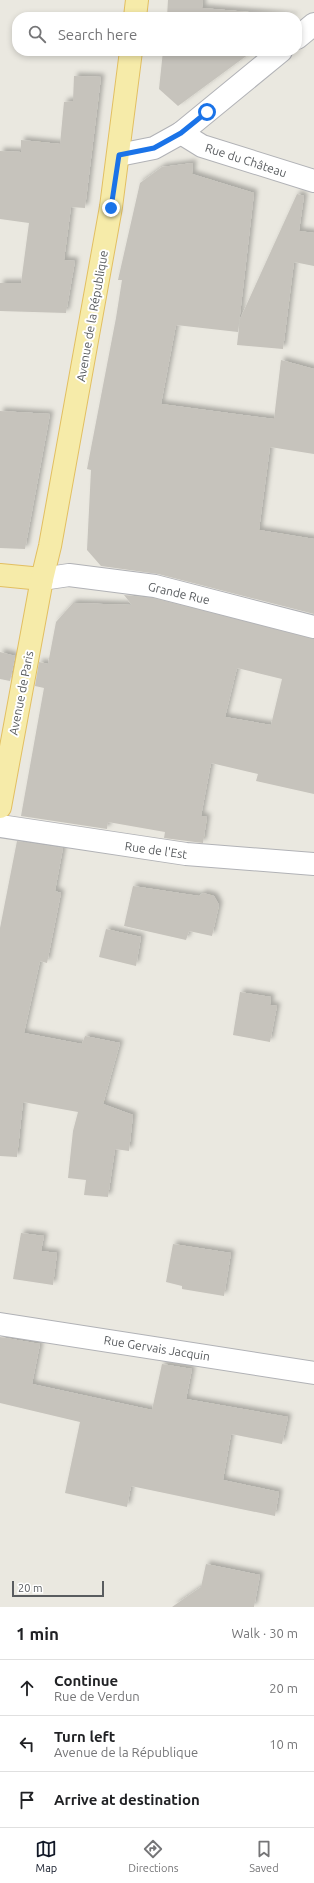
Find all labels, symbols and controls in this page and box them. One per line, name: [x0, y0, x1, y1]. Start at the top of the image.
search box: [12, 12, 302, 56]
icon: search: [26, 23, 48, 45]
text: Search here: [58, 26, 137, 43]
route start: [198, 103, 216, 121]
street label: Rue du Château: [204, 141, 288, 179]
route end: [102, 199, 120, 217]
street label: Avenue de la République: [74, 249, 110, 383]
street label: Grande Rue: [147, 580, 211, 606]
street label: Avenue de Paris: [6, 650, 36, 736]
street label: Rue de l'Est: [124, 839, 188, 861]
street label: Rue Gervais Jacquin: [103, 1333, 211, 1363]
scale bar: [12, 1579, 104, 1598]
text: 20 m: [18, 1582, 42, 1594]
text: 1 min: [16, 1624, 59, 1643]
text: Walk · 30 m: [232, 1626, 298, 1640]
text: Continue: [54, 1672, 118, 1689]
icon: ahead: [16, 1677, 38, 1699]
text: 20 m: [269, 1681, 298, 1695]
text: Rue de Verdun: [54, 1689, 140, 1703]
text: Turn left: [54, 1728, 115, 1745]
icon: left: [16, 1733, 38, 1755]
text: 10 m: [269, 1737, 298, 1751]
text: Avenue de la République: [54, 1745, 198, 1759]
icon: arrive: [16, 1789, 38, 1811]
text: Arrive at destination: [54, 1791, 200, 1808]
tab: Map: [35, 1838, 57, 1874]
tab: Directions: [128, 1838, 179, 1874]
tab: Saved: [249, 1838, 279, 1874]

